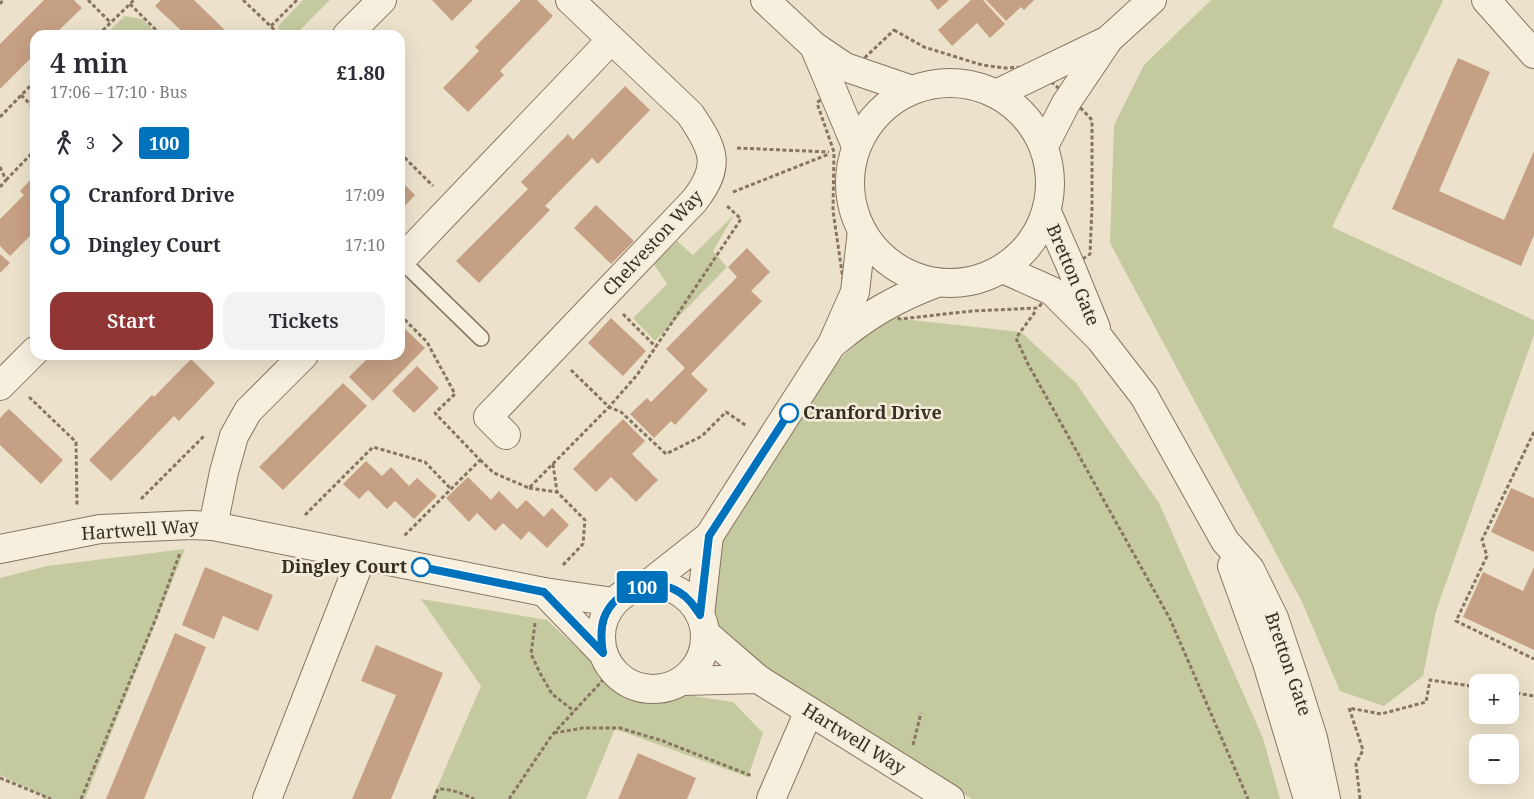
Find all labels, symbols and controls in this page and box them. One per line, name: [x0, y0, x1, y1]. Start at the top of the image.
text: 4 min: [50, 43, 128, 81]
text: £1.80: [337, 60, 385, 86]
text: 17:06 – 17:10 · Bus: [50, 81, 187, 103]
icon: walk: [50, 129, 78, 157]
icon: forward: [103, 129, 131, 157]
text: 100: [149, 131, 179, 155]
text: 3: [86, 132, 95, 154]
text: Cranford Drive: [88, 182, 235, 208]
text: 17:09: [345, 184, 385, 206]
street label: Chelveston Way: [597, 184, 708, 300]
street label: Bretton Gate: [1042, 220, 1106, 329]
text: Dingley Court: [88, 232, 221, 258]
text: 17:10: [345, 234, 385, 256]
button: Start: [50, 292, 213, 350]
button: Tickets: [223, 292, 385, 350]
place label: Cranford Drive: [803, 400, 942, 424]
marker: Cranford Drive: [779, 403, 799, 423]
street label: Hartwell Way: [80, 513, 200, 545]
place label: Dingley Court: [281, 554, 407, 578]
marker: Dingley Court: [411, 557, 431, 577]
line badge: 100: [613, 571, 671, 603]
text: 100: [627, 575, 657, 599]
street label: Bretton Gate: [1260, 609, 1318, 719]
map controls: [1469, 674, 1519, 784]
button: +: [1469, 674, 1519, 724]
street label: Hartwell Way: [798, 697, 912, 780]
button: −: [1469, 734, 1519, 784]

